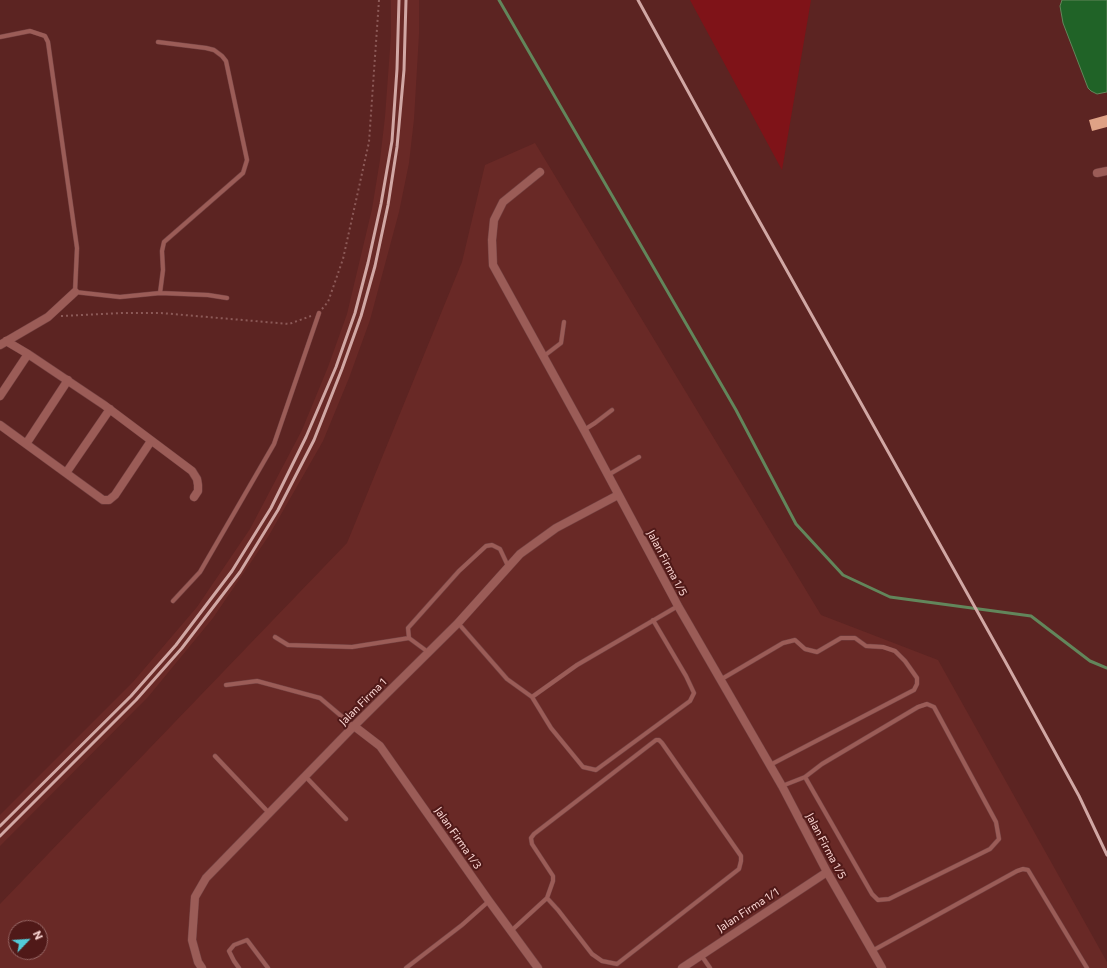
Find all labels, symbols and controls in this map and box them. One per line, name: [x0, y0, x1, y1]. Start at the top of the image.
street label: Jalan Firma 1/5: [644, 528, 690, 598]
street label: Jalan Firma 1: [337, 676, 389, 728]
street label: Jalan Firma 1/3: [432, 804, 484, 872]
street label: Jalan Firma 1/5: [803, 811, 849, 881]
street label: Jalan Firma 1/1: [715, 885, 781, 935]
north arrow: [8, 920, 48, 960]
text: N: [31, 929, 46, 942]

